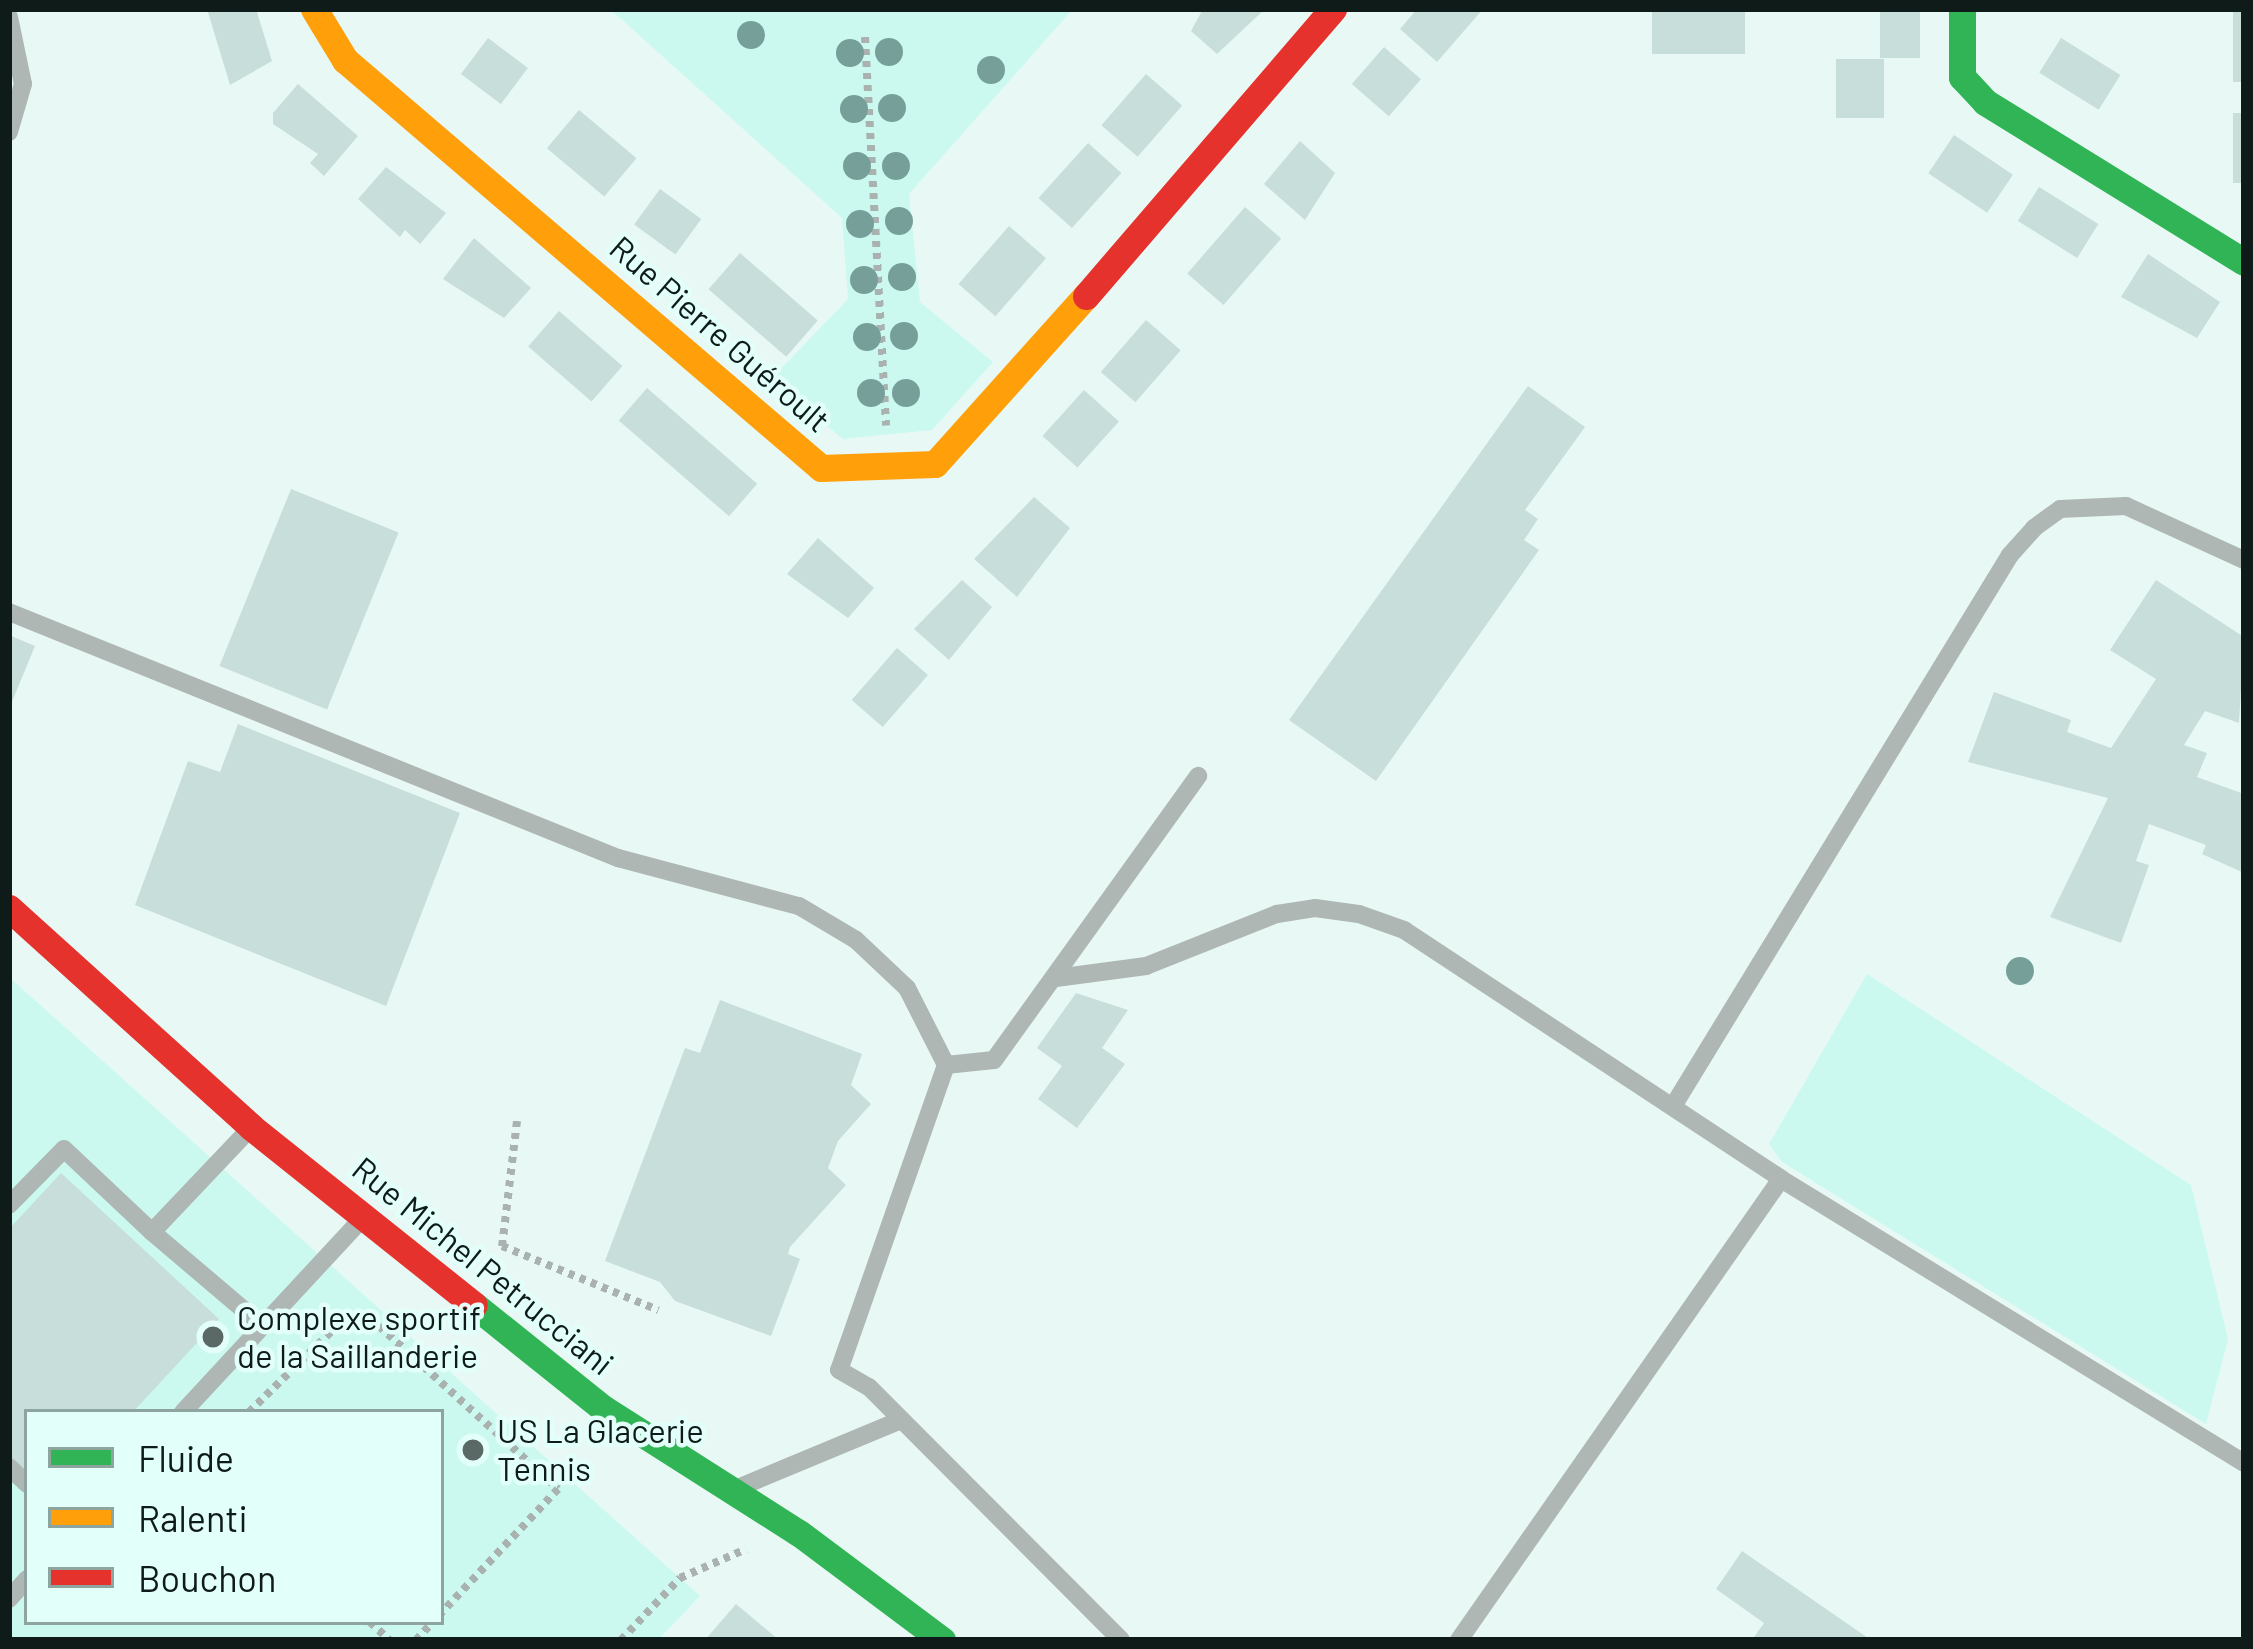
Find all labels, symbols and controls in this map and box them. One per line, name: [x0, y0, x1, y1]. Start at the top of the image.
street label: Rue Pierre Guéroult: [602, 228, 838, 440]
street label: Rue Michel Petrucciani: [345, 1149, 621, 1383]
place label: Complexe sportif de la Saillanderie: [237, 1298, 481, 1376]
marker: Complexe sportif de la Saillanderie: [200, 1324, 226, 1350]
legend: [24, 1409, 444, 1625]
place label: US La Glacerie Tennis: [497, 1411, 704, 1489]
text: Fluide: [138, 1436, 234, 1479]
marker: US La Glacerie Tennis: [460, 1437, 486, 1463]
text: Ralenti: [138, 1496, 248, 1539]
text: Bouchon: [138, 1556, 276, 1599]

